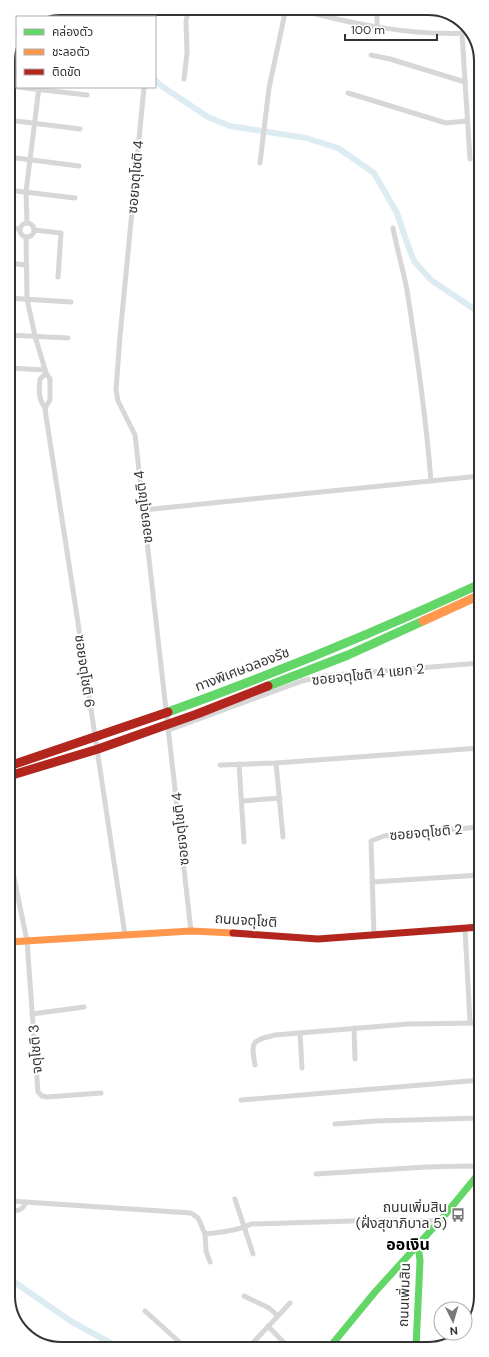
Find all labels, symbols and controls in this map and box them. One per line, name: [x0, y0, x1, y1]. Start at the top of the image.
legend: [16, 16, 156, 88]
scale bar: [345, 16, 437, 42]
text: 100 m: [351, 22, 385, 38]
text: คล่องตัว: [52, 24, 93, 40]
text: ชะลอตัว: [52, 44, 90, 60]
text: ติดขัด: [52, 64, 81, 80]
street label: ซอยจตุโชติ 4: [123, 139, 147, 214]
street label: ซอยจตุโชติ 4: [130, 469, 156, 545]
street label: ซอยจตุโชติ 6: [71, 633, 99, 709]
street label: ทางพิเศษฉลองรัช: [192, 643, 292, 695]
street label: ซอยจตุโชติ 4 แยก 2: [311, 659, 425, 689]
street label: ซอยจตุโชติ 4: [167, 791, 193, 866]
street label: ซอยจตุโชติ 2: [389, 820, 463, 844]
street label: ถนนจตุโชติ: [214, 909, 278, 931]
street label: จตุโชติ 3: [24, 1024, 46, 1074]
place label: ถนนเพิ่มสิน (ฝั่งสุขาภิบาล 5): [356, 1198, 447, 1232]
bus stop icon: ถนนเพิ่มสิน (ฝั่งสุขาภิบาล 5): [450, 1207, 466, 1223]
district label: ออเงิน: [386, 1234, 430, 1255]
street label: ถนนเพิ่มสิน: [394, 1263, 414, 1327]
north arrow: [433, 1301, 473, 1341]
text: N: [449, 1324, 458, 1338]

